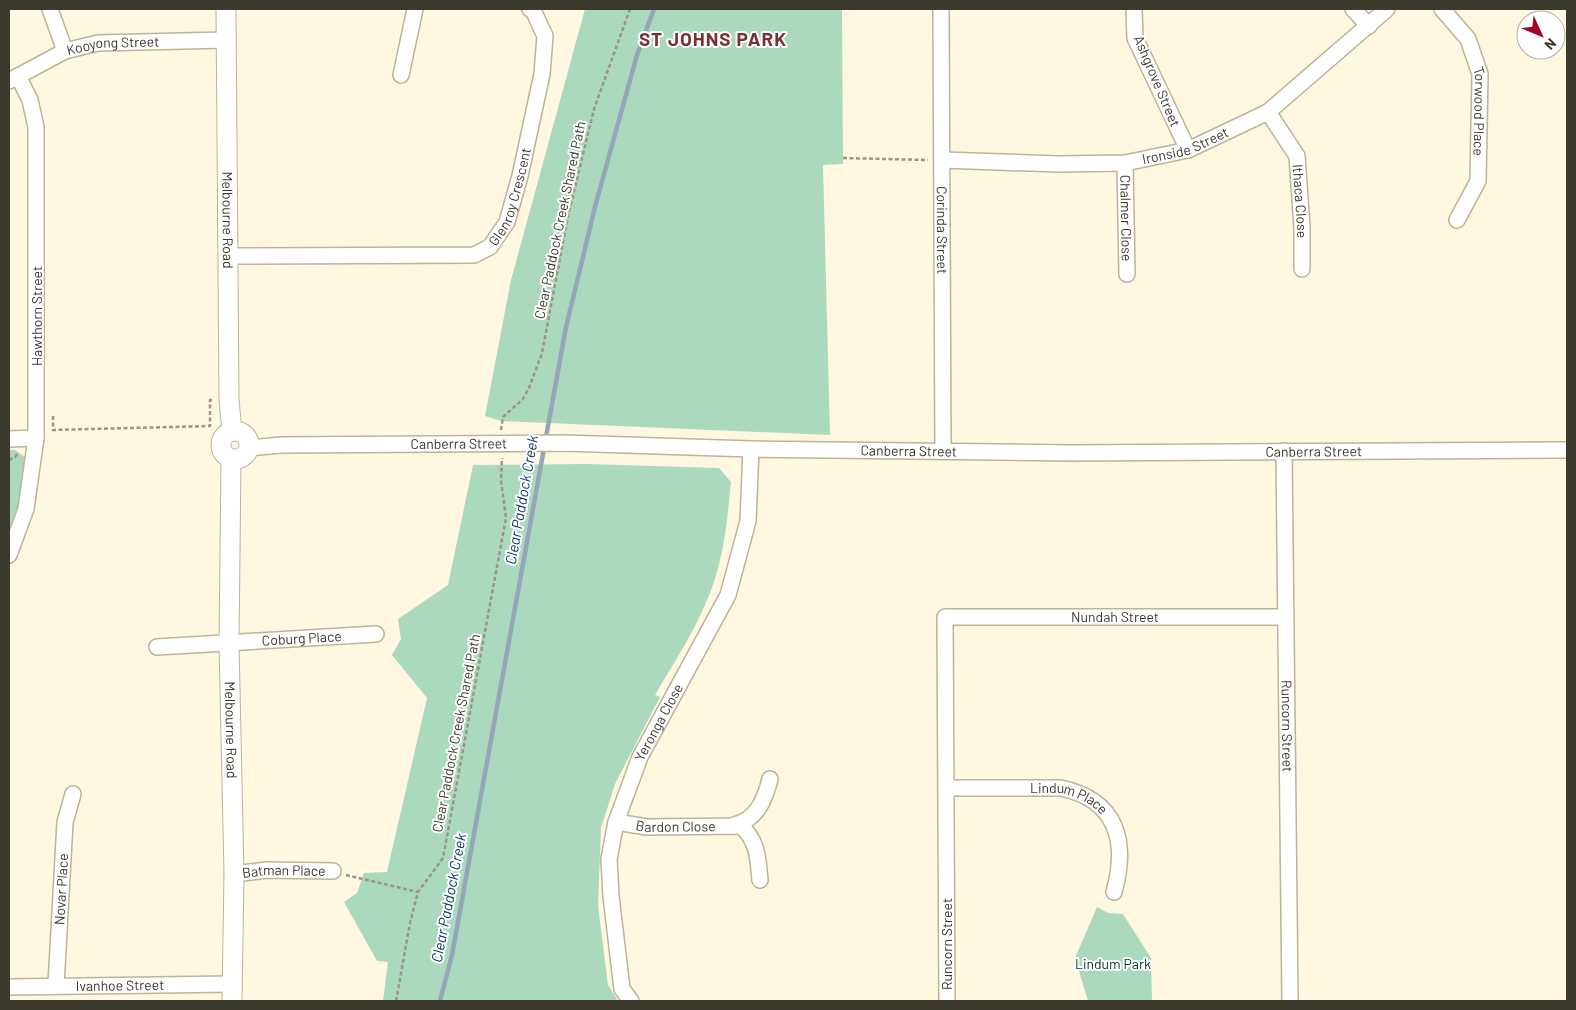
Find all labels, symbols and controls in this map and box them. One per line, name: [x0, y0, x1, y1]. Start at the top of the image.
north arrow: [1516, 10, 1566, 60]
district label: ST JOHNS PARK: [639, 27, 787, 50]
street label: Kooyong Street: [65, 33, 159, 58]
street label: Ashgrove Street: [1131, 33, 1184, 129]
text: N: [1541, 35, 1560, 54]
street label: Torwood Place: [1470, 64, 1489, 156]
street label: Clear Paddock Creek Shared Path: [530, 120, 589, 320]
street label: Ironside Street: [1141, 123, 1231, 167]
street label: Glenroy Crescent: [484, 146, 534, 249]
street label: Ithaca Close: [1290, 164, 1311, 238]
street label: Melbourne Road: [219, 171, 237, 269]
street label: Chalmer Close: [1117, 174, 1136, 262]
street label: Corinda Street: [934, 186, 951, 274]
street label: Hawthorn Street: [28, 266, 45, 366]
water label: Clear Paddock Creek: [501, 433, 541, 566]
street label: Canberra Street: [411, 434, 507, 452]
street label: Canberra Street: [860, 441, 957, 460]
street label: Canberra Street: [1265, 442, 1362, 460]
street label: Nundah Street: [1071, 608, 1159, 625]
street label: Coburg Place: [261, 627, 342, 649]
street label: Clear Paddock Creek Shared Path: [428, 632, 483, 833]
street label: Yeronga Close: [630, 680, 686, 763]
street label: Runcorn Street: [1278, 680, 1297, 772]
street label: Melbourne Road: [222, 681, 241, 779]
street label: Lindum Place: [1030, 779, 1112, 817]
street label: Bardon Close: [634, 816, 716, 835]
water label: Clear Paddock Creek: [427, 831, 469, 964]
street label: Novar Place: [50, 853, 71, 925]
street label: Batman Place: [241, 861, 326, 881]
street label: Runcorn Street: [938, 898, 955, 990]
park label: Lindum Park: [1075, 955, 1151, 972]
street label: Ivanhoe Street: [76, 976, 164, 994]

